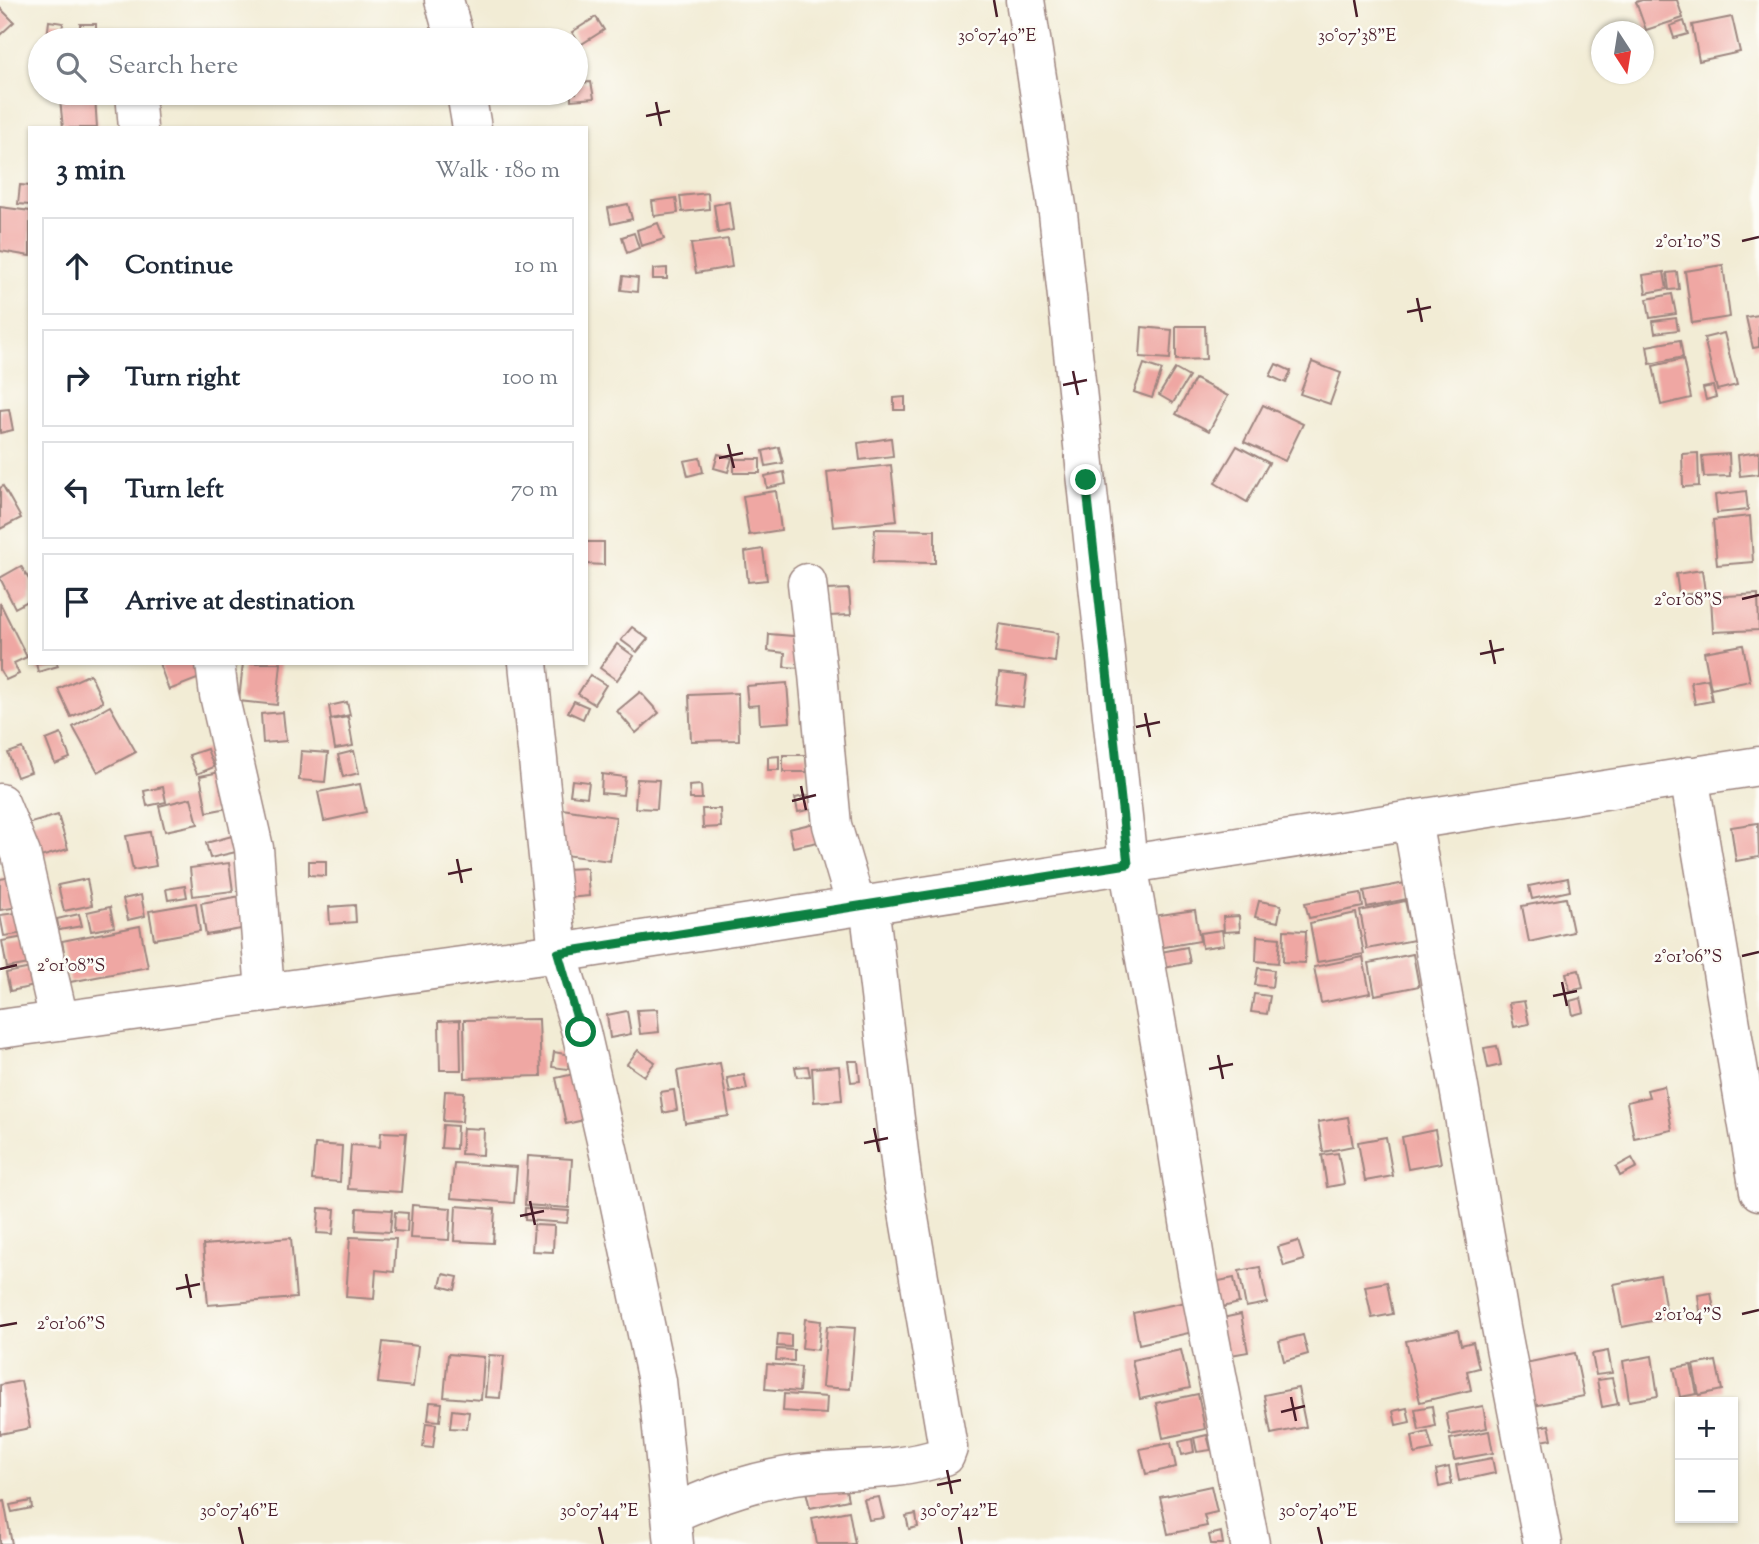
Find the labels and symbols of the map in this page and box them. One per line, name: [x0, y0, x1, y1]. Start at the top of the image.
north arrow: [1591, 21, 1654, 84]
text: 30°07'40"E: [958, 24, 1036, 50]
text: 30°07'38"E: [1318, 24, 1397, 50]
text: 2°01'10"S: [1655, 230, 1721, 256]
route end: [1070, 464, 1101, 495]
text: 2°01'08"S: [1654, 588, 1722, 614]
text: 2°01'06"S: [1654, 945, 1722, 971]
text: 2°01'08"S: [37, 954, 105, 980]
route start: [565, 1016, 596, 1047]
text: 2°01'04"S: [1654, 1303, 1722, 1329]
text: 2°01'06"S: [37, 1312, 105, 1338]
text: 30°07'46"E: [200, 1499, 278, 1525]
text: 30°07'44"E: [560, 1499, 638, 1525]
text: 30°07'42"E: [920, 1499, 998, 1525]
text: 30°07'40"E: [1279, 1499, 1357, 1525]

